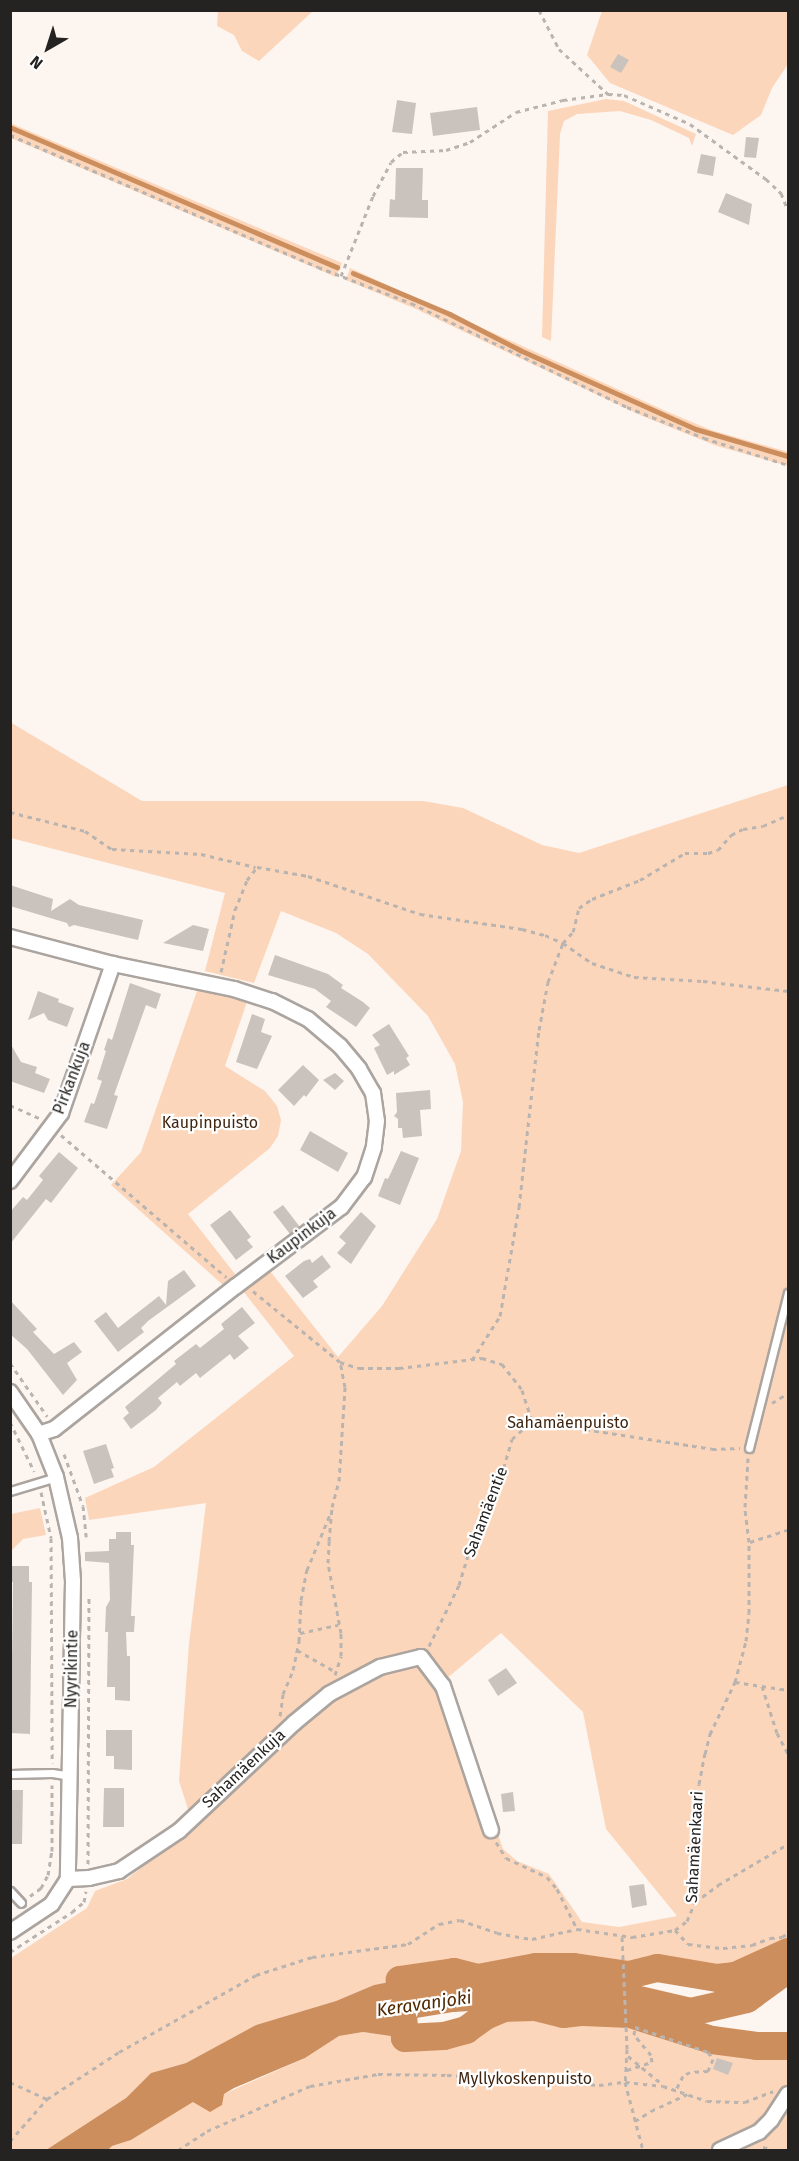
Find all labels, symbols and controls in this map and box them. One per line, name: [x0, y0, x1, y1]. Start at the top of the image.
north arrow: [18, 18, 78, 78]
text: N: [26, 52, 46, 73]
street label: Pirkankuja: [49, 1039, 95, 1117]
park label: Kaupinpuisto: [162, 1113, 258, 1133]
street label: Kaupinkuja: [264, 1204, 340, 1268]
park label: Sahamäenpuisto: [507, 1413, 629, 1433]
street label: Sahamäentie: [460, 1464, 512, 1560]
street label: Nyyrikintie: [62, 1630, 82, 1708]
street label: Sahamäenkuja: [198, 1726, 290, 1812]
street label: Sahamäenkaari: [682, 1791, 708, 1903]
water label: Keravanjoki: [375, 1987, 473, 2021]
park label: Myllykoskenpuisto: [458, 2069, 592, 2089]

